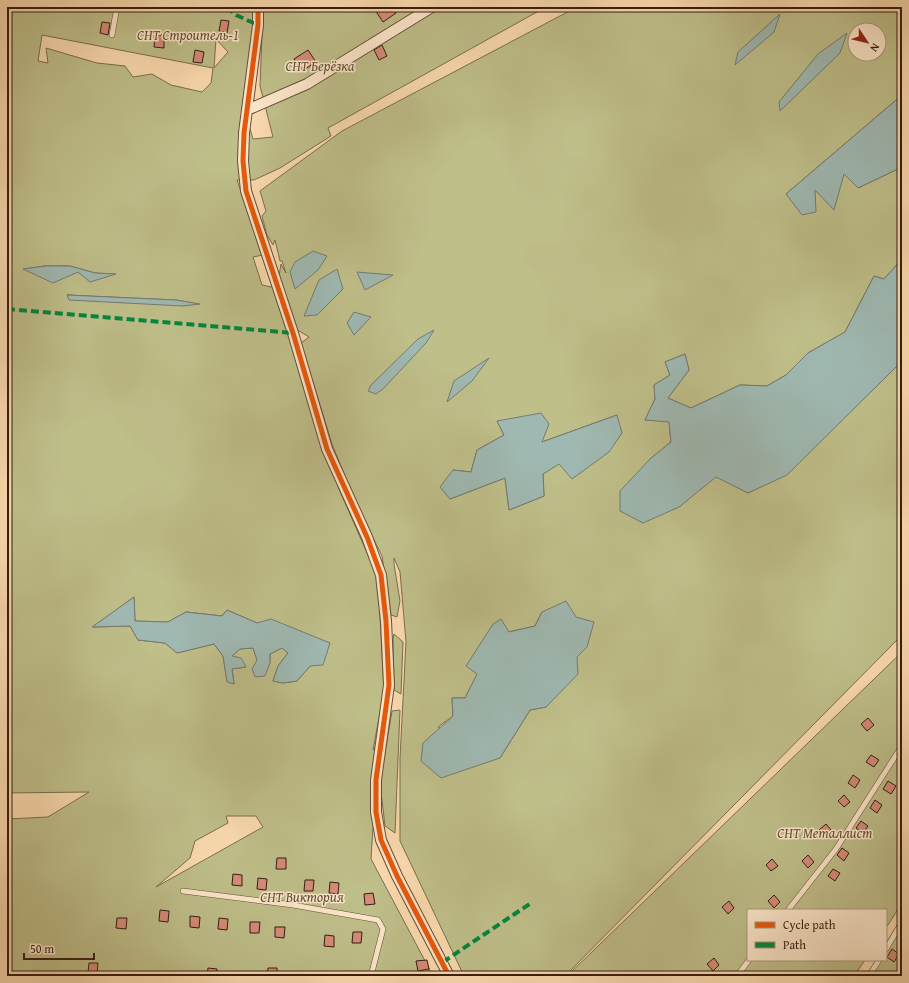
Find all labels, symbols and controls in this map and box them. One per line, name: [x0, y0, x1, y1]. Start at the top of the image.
north arrow: [847, 22, 887, 62]
park label: СНТ Строитель-1: [137, 25, 239, 45]
text: N: [866, 40, 884, 56]
park label: СНТ Берёзка: [285, 56, 355, 76]
park label: СНТ Металлист: [777, 823, 873, 843]
park label: СНТ Виктория: [260, 887, 344, 907]
legend: [747, 909, 887, 961]
text: Cycle path: [783, 916, 836, 933]
scale bar: [24, 935, 94, 961]
text: Path: [783, 936, 806, 953]
text: 50 m: [30, 940, 54, 957]

